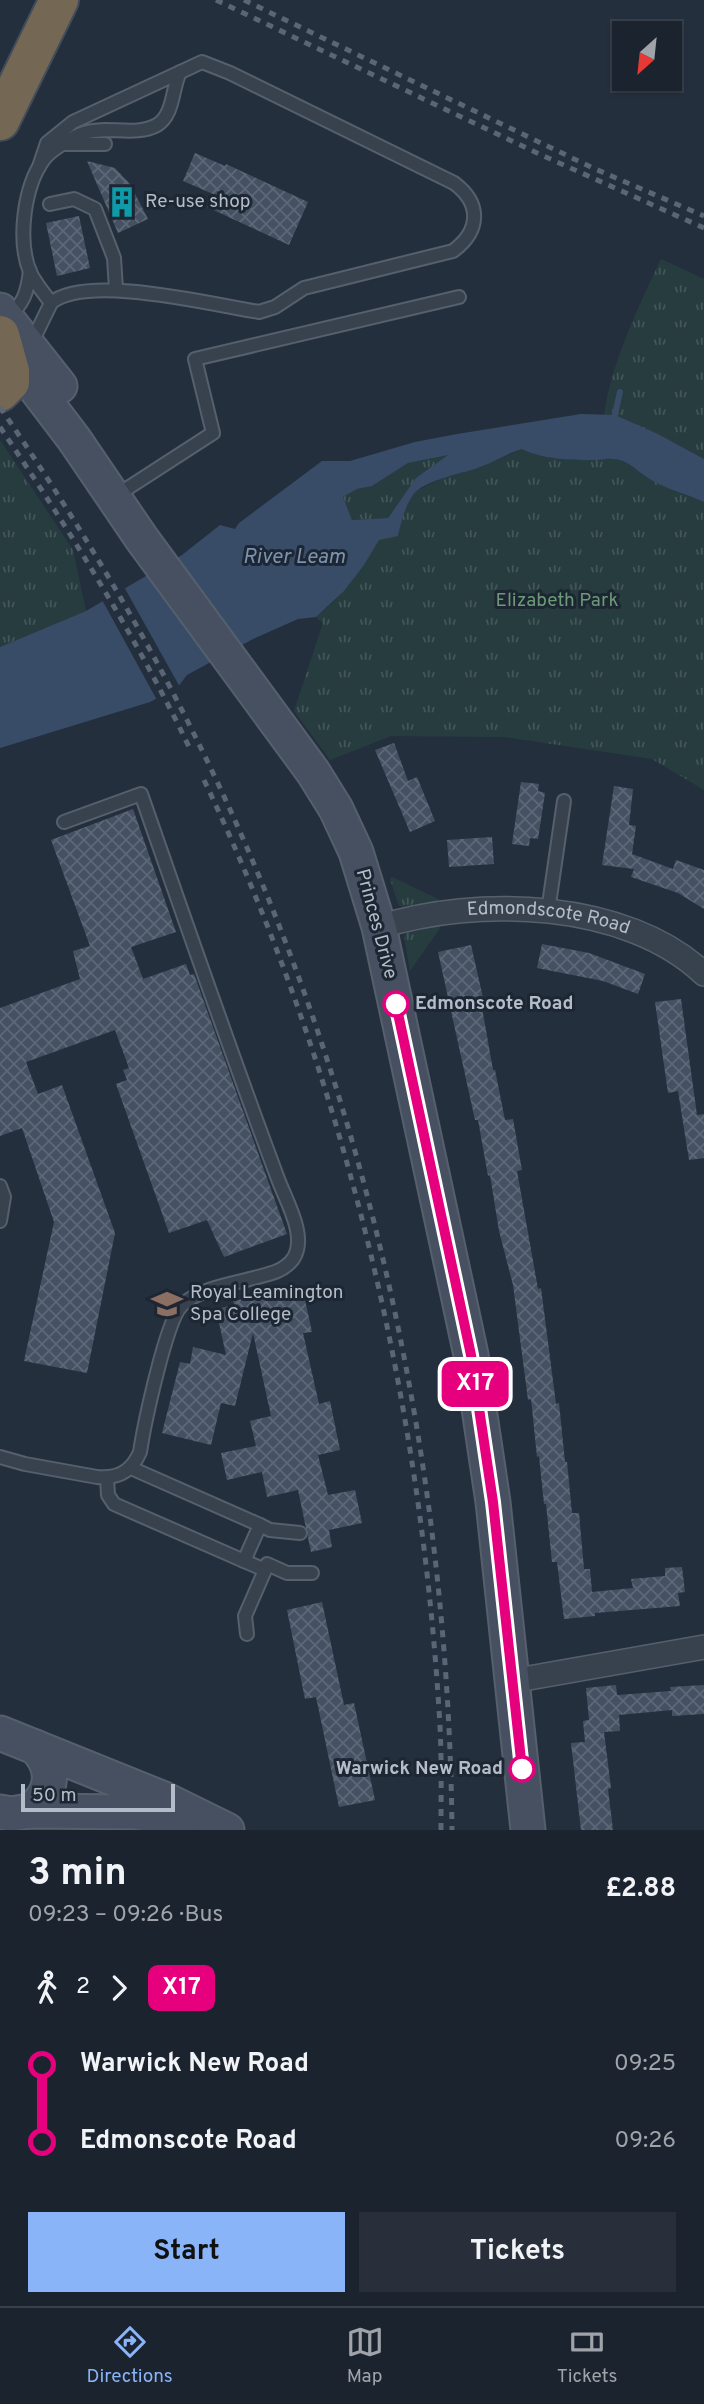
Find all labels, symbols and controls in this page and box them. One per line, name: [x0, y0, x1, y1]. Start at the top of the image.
north arrow: [612, 21, 682, 91]
map controls: [612, 21, 682, 91]
building icon: Re-use shop: [105, 185, 139, 219]
place label: Re-use shop: [145, 190, 250, 214]
water label: River Leam: [243, 544, 346, 571]
park label: Elizabeth Park: [496, 589, 618, 613]
street label: Princes Drive: [350, 866, 402, 982]
street label: Edmondscote Road: [466, 897, 633, 941]
marker: Edmonscote Road: [383, 991, 409, 1017]
place label: Edmonscote Road: [415, 992, 573, 1016]
place label: Royal Leamington Spa College: [190, 1281, 344, 1327]
school or university icon: Royal Leamington Spa College: [150, 1287, 184, 1321]
line badge: X17: [435, 1361, 515, 1407]
text: X17: [456, 1369, 494, 1399]
marker: Warwick New Road: [509, 1756, 535, 1782]
place label: Warwick New Road: [336, 1757, 503, 1781]
scale bar: [21, 1781, 175, 1813]
text: 50 m: [32, 1784, 77, 1808]
text: 3 min: [28, 1850, 127, 1899]
text: £2.88: [605, 1873, 676, 1906]
text: 09:23 – 09:26 · Bus: [28, 1901, 223, 1930]
icon: walk: [28, 1969, 66, 2007]
icon: forward: [100, 1969, 138, 2007]
text: 2: [76, 1973, 90, 2002]
text: X17: [162, 1973, 201, 2003]
text: Warwick New Road: [80, 2048, 309, 2081]
text: 09:25: [614, 2050, 676, 2079]
text: Edmonscote Road: [80, 2125, 297, 2158]
text: 09:26: [615, 2127, 676, 2156]
button: Start: [28, 2212, 345, 2292]
button: Tickets: [359, 2212, 676, 2292]
tab: Directions: [86, 2323, 173, 2389]
tab: Map: [346, 2323, 384, 2389]
tab: Tickets: [557, 2323, 618, 2389]

